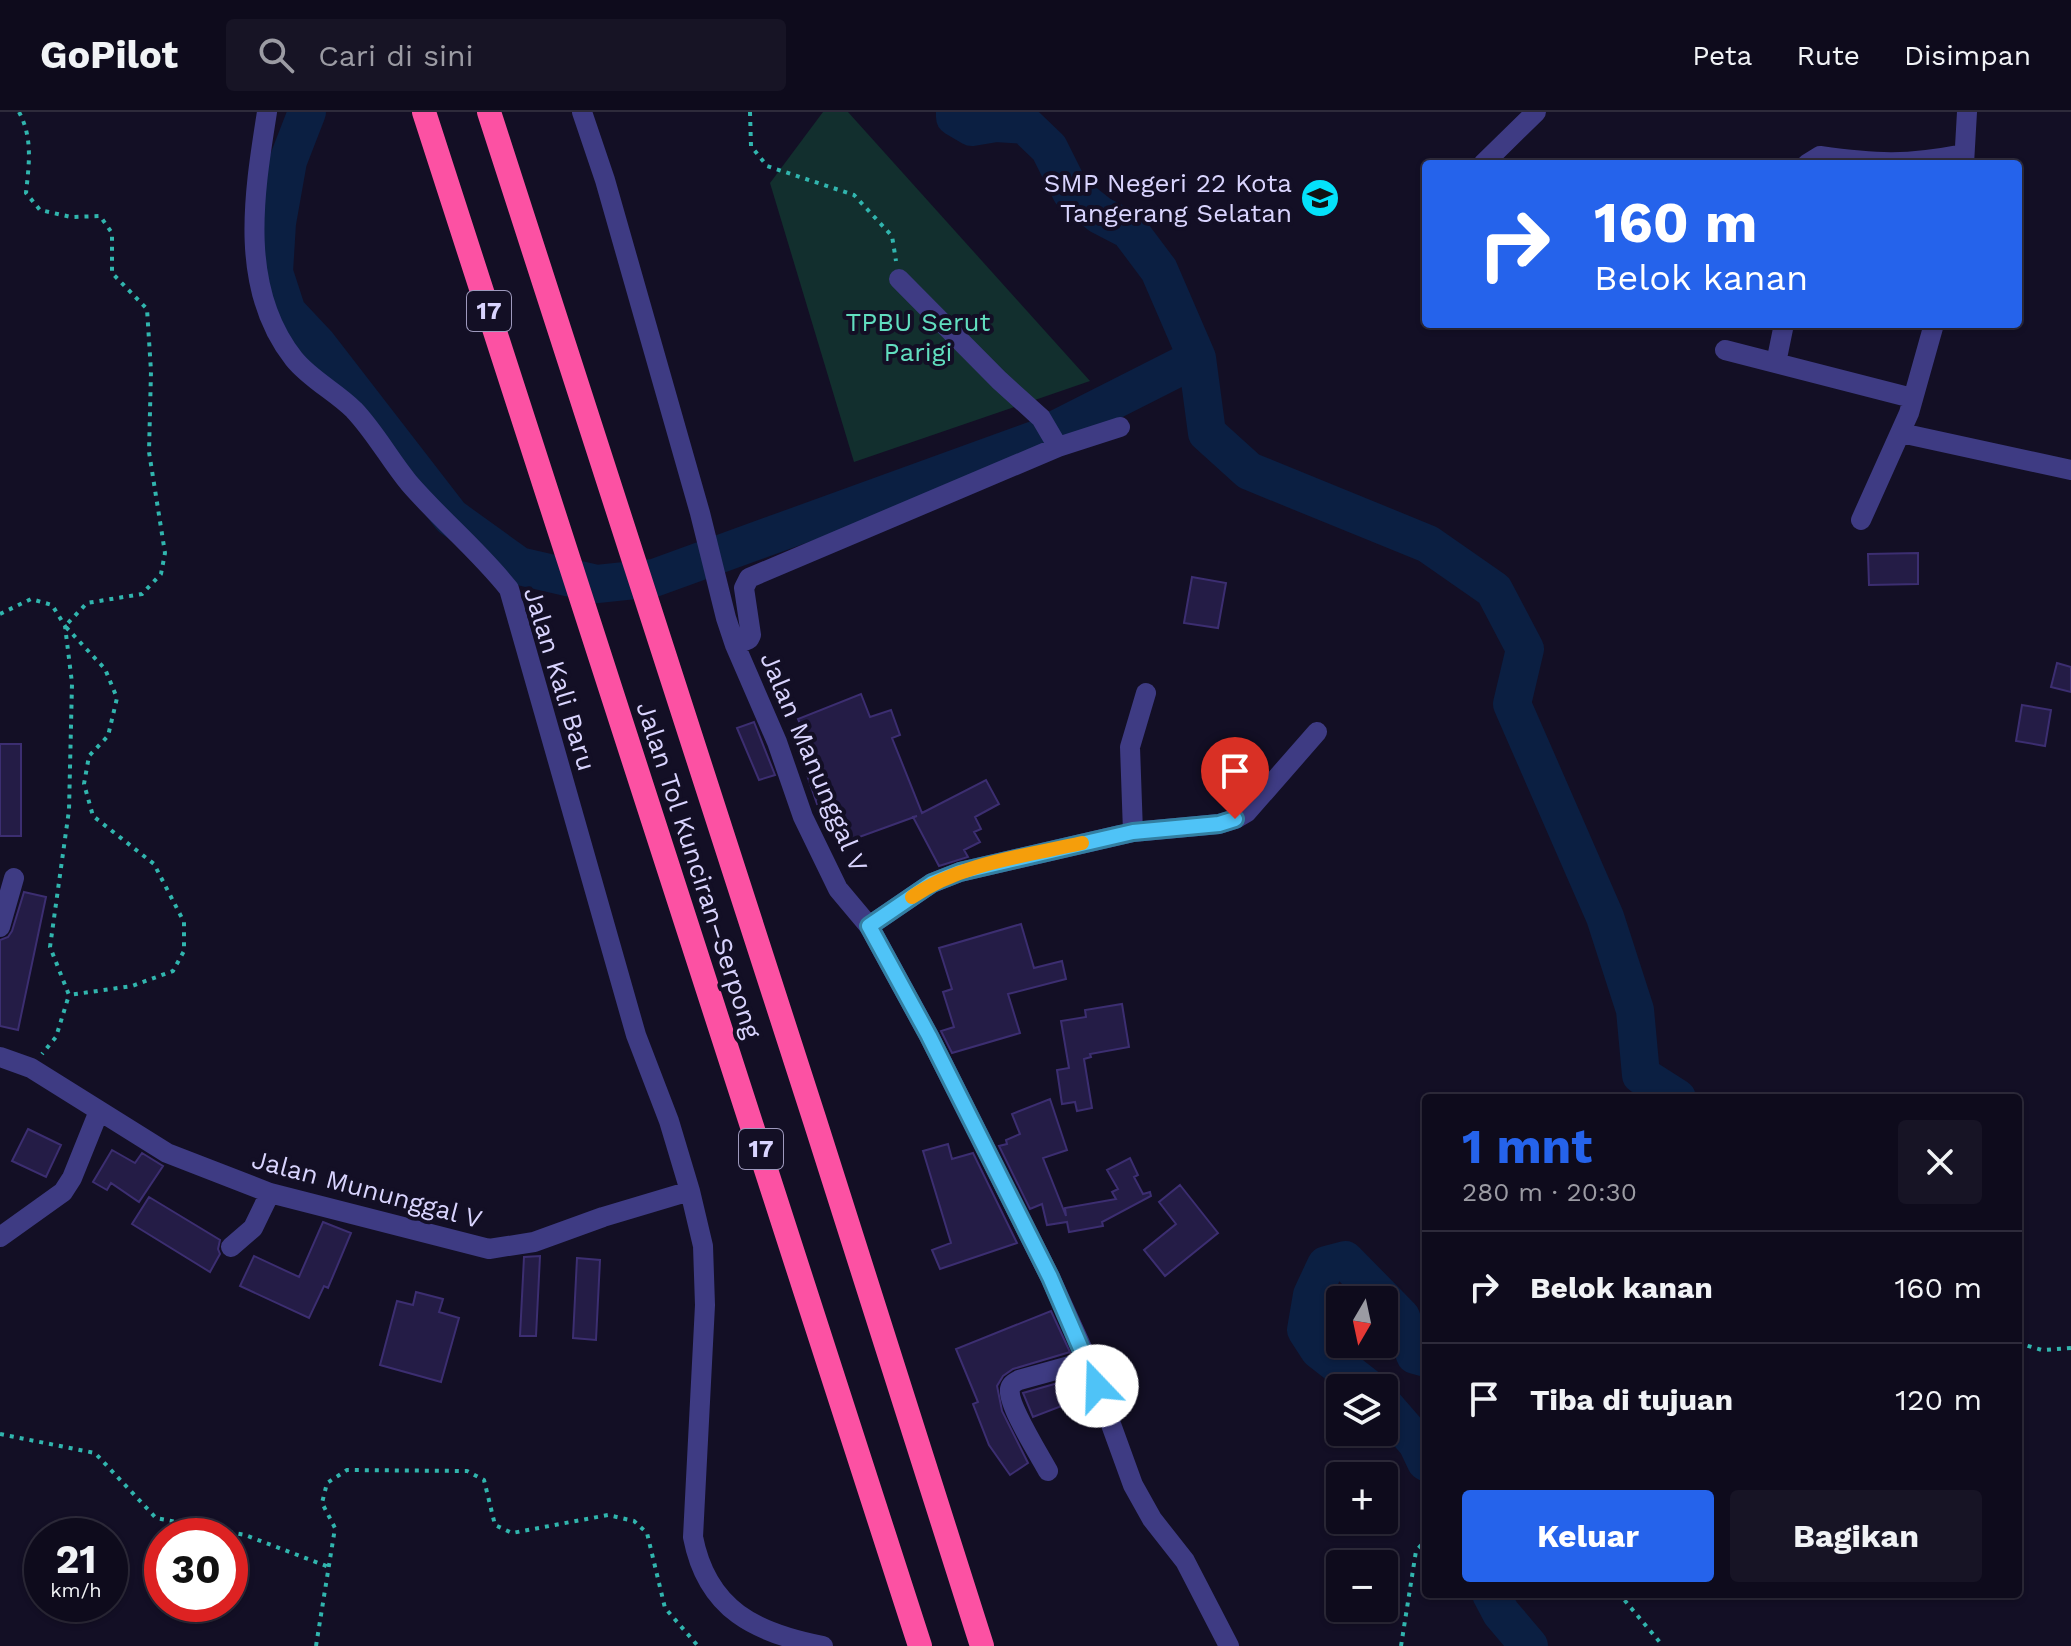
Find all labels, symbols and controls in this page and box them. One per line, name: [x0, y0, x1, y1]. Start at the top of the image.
search box: [226, 19, 786, 91]
text: GoPilot: [40, 33, 178, 77]
icon: search: [254, 33, 298, 77]
text: Cari di sini: [318, 38, 474, 73]
text: Peta: [1692, 39, 1752, 72]
text: Rute: [1796, 39, 1860, 72]
text: Disimpan: [1904, 39, 2031, 72]
place label: SMP Negeri 22 Kota Tangerang Selatan: [1044, 168, 1292, 228]
school or university icon: SMP Negeri 22 Kota Tangerang Selatan: [1299, 177, 1341, 219]
text: 160 m: [1594, 190, 1757, 256]
icon: right: [1462, 192, 1566, 296]
text: Belok kanan: [1594, 257, 1808, 299]
road number: 17: [467, 291, 511, 331]
park label: TPBU Serut Parigi: [845, 307, 991, 367]
street label: Jalan Kali Baru: [518, 584, 602, 774]
street label: Jalan Manunggal V: [754, 648, 874, 877]
street label: Jalan Tol Kunciran–Serpong: [630, 698, 768, 1042]
pin: [1201, 737, 1269, 819]
icon: arrive: [1213, 749, 1257, 793]
text: 1 mnt: [1462, 1118, 1592, 1175]
button: close: [1898, 1120, 1982, 1204]
road number: 17: [739, 1129, 783, 1169]
street label: Jalan Mununggal V: [249, 1144, 486, 1234]
text: 280 m · 20:30: [1462, 1177, 1637, 1207]
icon: right: [1462, 1265, 1506, 1309]
text: Belok kanan: [1530, 1270, 1713, 1305]
text: 160 m: [1895, 1270, 1982, 1305]
north arrow: [1326, 1286, 1398, 1358]
map controls: [1326, 1286, 1398, 1622]
position arrow: [1055, 1344, 1139, 1428]
button: layers: [1326, 1374, 1398, 1446]
icon: arrive: [1462, 1377, 1506, 1421]
text: Tiba di tujuan: [1530, 1382, 1733, 1417]
text: 120 m: [1895, 1382, 1982, 1417]
button: +: [1326, 1462, 1398, 1534]
button: Keluar: [1462, 1490, 1714, 1582]
button: Bagikan: [1730, 1490, 1982, 1582]
speed limit sign: 30: [144, 1518, 248, 1622]
text: 21: [55, 1536, 97, 1583]
button: −: [1326, 1550, 1398, 1622]
text: km/h: [50, 1578, 102, 1602]

